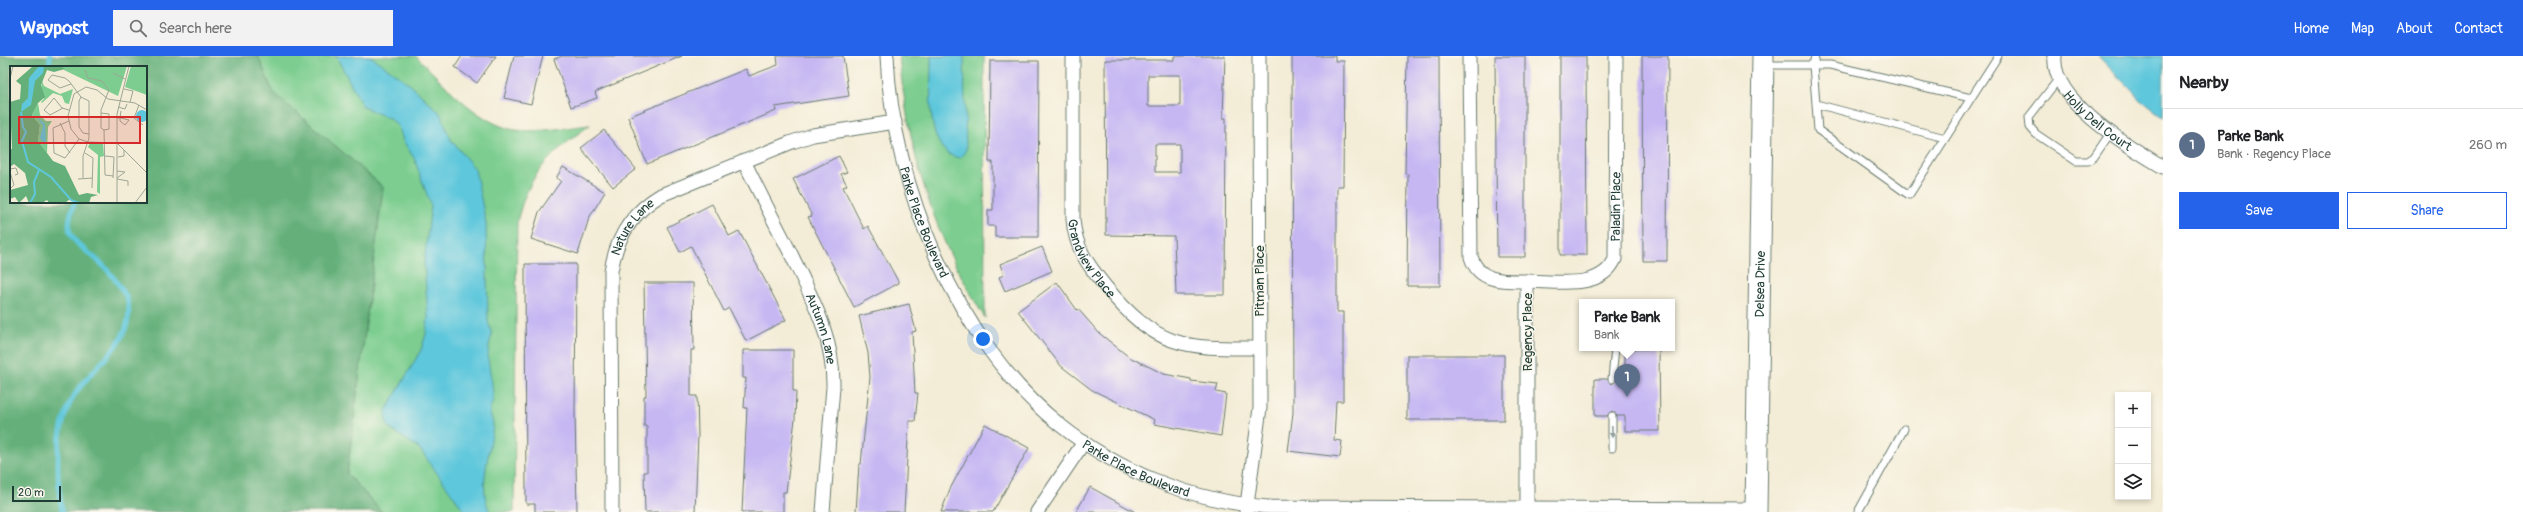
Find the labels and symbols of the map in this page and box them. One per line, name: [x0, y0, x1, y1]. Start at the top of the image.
inset map: [10, 66, 147, 203]
street label: Holly Dell Court: [2060, 88, 2135, 155]
street label: Parke Place Boulevard: [896, 165, 952, 280]
street label: Paladin Place: [1608, 171, 1624, 242]
street label: Nature Lane: [608, 195, 658, 258]
street label: Grandview Place: [1064, 218, 1119, 302]
street label: Pitman Place: [1252, 245, 1268, 317]
street label: Delsea Drive: [1752, 250, 1769, 317]
street label: Autumn Lane: [802, 290, 839, 366]
street label: Regency Place: [1520, 292, 1536, 371]
your location: [973, 329, 993, 349]
pin: 1: [1614, 364, 1640, 397]
one-way arrow: [1609, 426, 1615, 439]
street label: Parke Place Boulevard: [1079, 437, 1192, 501]
scale bar: [12, 484, 61, 503]

